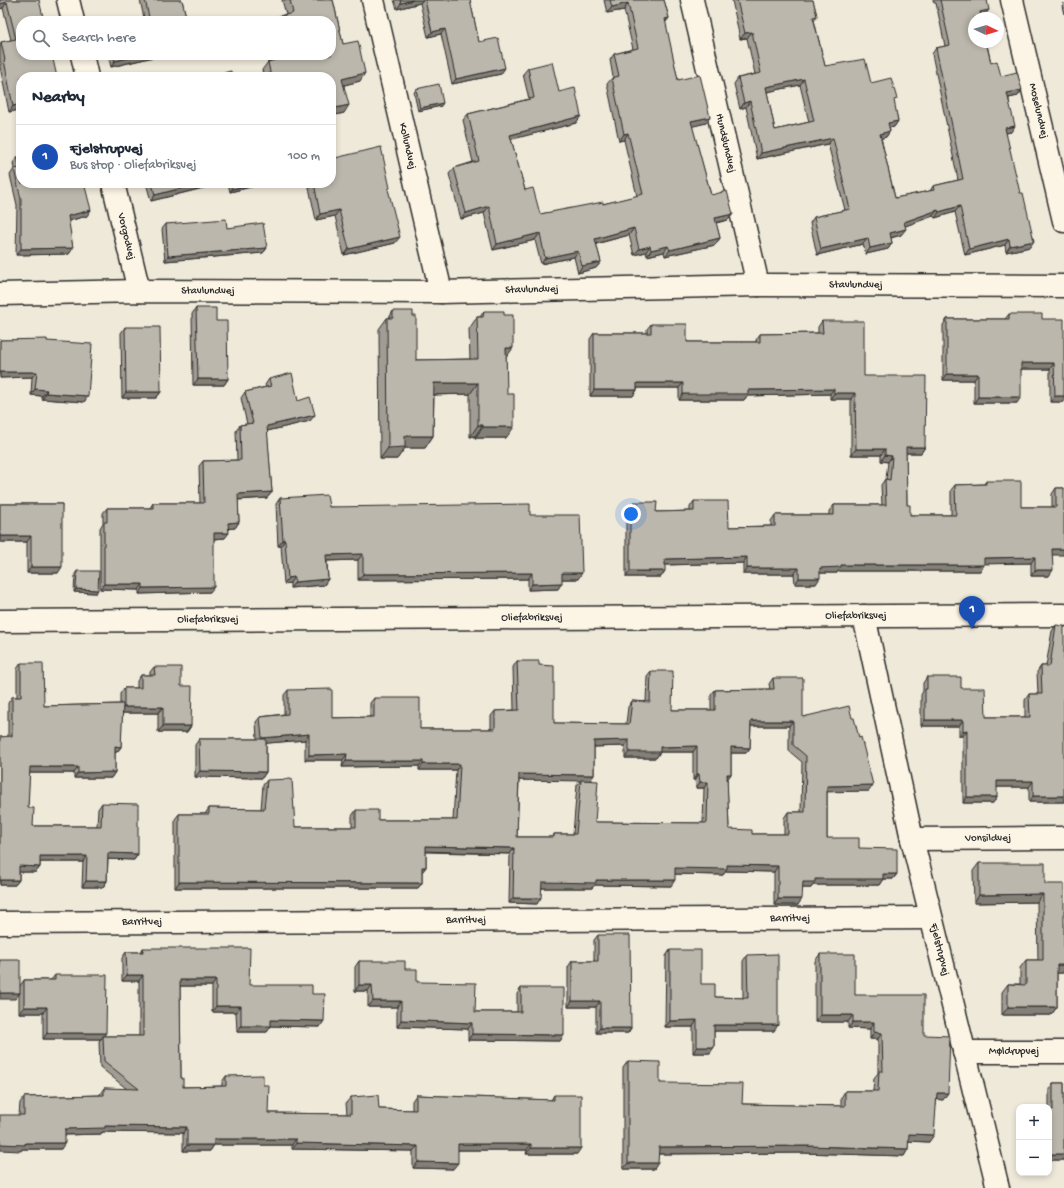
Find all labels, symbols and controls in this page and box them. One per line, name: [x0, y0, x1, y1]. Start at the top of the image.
north arrow: [968, 12, 1004, 48]
search box: [16, 16, 336, 60]
icon: search: [30, 27, 52, 49]
text: Search here: [62, 29, 136, 47]
street label: Moselundvej: [1026, 82, 1050, 140]
text: Nearby: [32, 88, 85, 108]
street label: Hundslundvej: [713, 113, 738, 174]
street label: Kollundvej: [396, 122, 418, 170]
text: Fjelstrupvej: [70, 140, 143, 158]
text: 1: [42, 149, 48, 164]
text: 100 m: [288, 149, 320, 164]
text: Bus stop · Oliefabriksvej: [70, 158, 197, 173]
street label: Vorgodvej: [114, 211, 137, 261]
street label: Stavlundvej: [829, 279, 883, 291]
street label: Stavlundvej: [505, 283, 559, 297]
street label: Stavlundvej: [181, 285, 235, 297]
your location: [621, 504, 641, 524]
pin: 1: [959, 596, 985, 629]
street label: Oliefabriksvej: [825, 609, 887, 622]
street label: Oliefabriksvej: [501, 611, 563, 624]
street label: Oliefabriksvej: [177, 613, 239, 626]
street label: Vonsildvej: [964, 832, 1011, 845]
street label: Barritvej: [769, 913, 810, 925]
street label: Barritvej: [445, 914, 486, 927]
street label: Barritvej: [121, 916, 162, 928]
street label: Fjelstrupvej: [927, 921, 952, 977]
street label: Møldrupvej: [989, 1046, 1039, 1058]
map controls: [1016, 1104, 1052, 1176]
button: +: [1016, 1104, 1052, 1140]
button: −: [1016, 1140, 1052, 1176]

